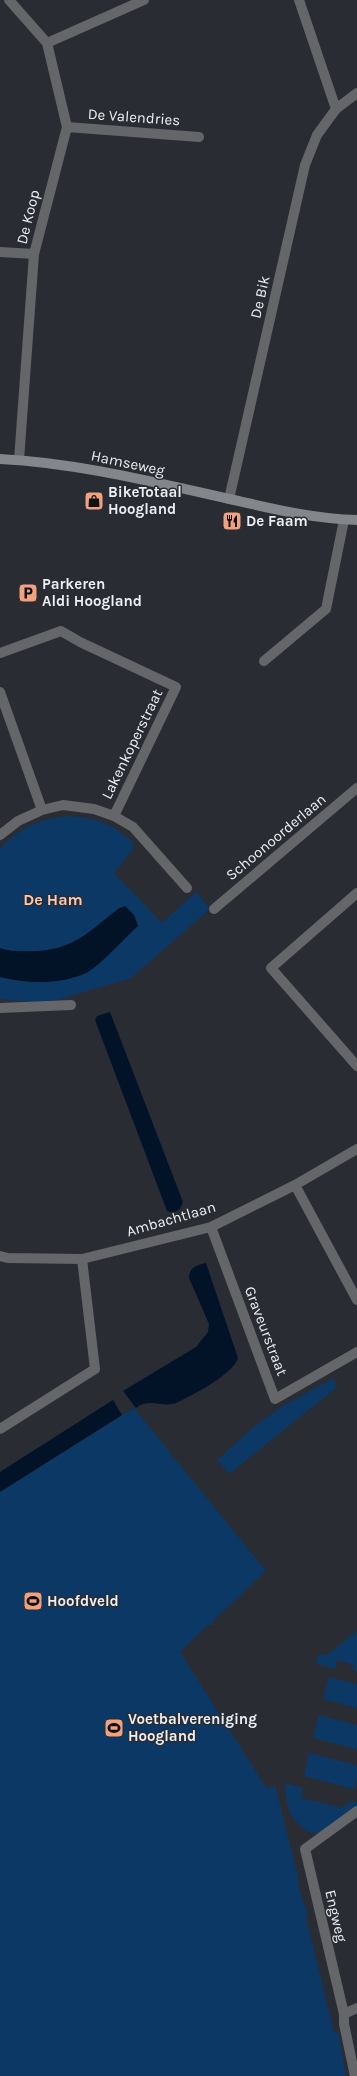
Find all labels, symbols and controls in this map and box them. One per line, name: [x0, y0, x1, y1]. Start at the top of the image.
street label: De Valendries: [87, 105, 181, 129]
street label: De Koop: [13, 188, 43, 246]
street label: De Bik: [246, 274, 274, 320]
street label: Hamseweg: [89, 446, 167, 480]
place label: BikeTotaal Hoogland: [108, 483, 182, 518]
shop icon: BikeTotaal Hoogland: [83, 490, 105, 512]
restaurant icon: De Faam: [221, 510, 243, 532]
place label: De Faam: [246, 512, 308, 530]
place label: Parkeren Aldi Hoogland: [42, 575, 142, 610]
parking icon: Parkeren Aldi Hoogland: [17, 582, 39, 604]
street label: Lakenkoperstraat: [98, 686, 167, 802]
street label: Schoonoorderlaan: [222, 790, 330, 884]
district label: De Ham: [23, 890, 83, 909]
street label: Ambachtlaan: [124, 1198, 218, 1240]
street label: Graveurstraat: [241, 1284, 291, 1379]
sports icon: Hoofdveld: [22, 1590, 44, 1612]
place label: Hoofdveld: [47, 1592, 119, 1610]
place label: Voetbalvereniging Hoogland: [128, 1710, 257, 1745]
sports icon: Voetbalvereniging Hoogland: [103, 1717, 125, 1739]
street label: Engweg: [321, 1888, 351, 1944]

